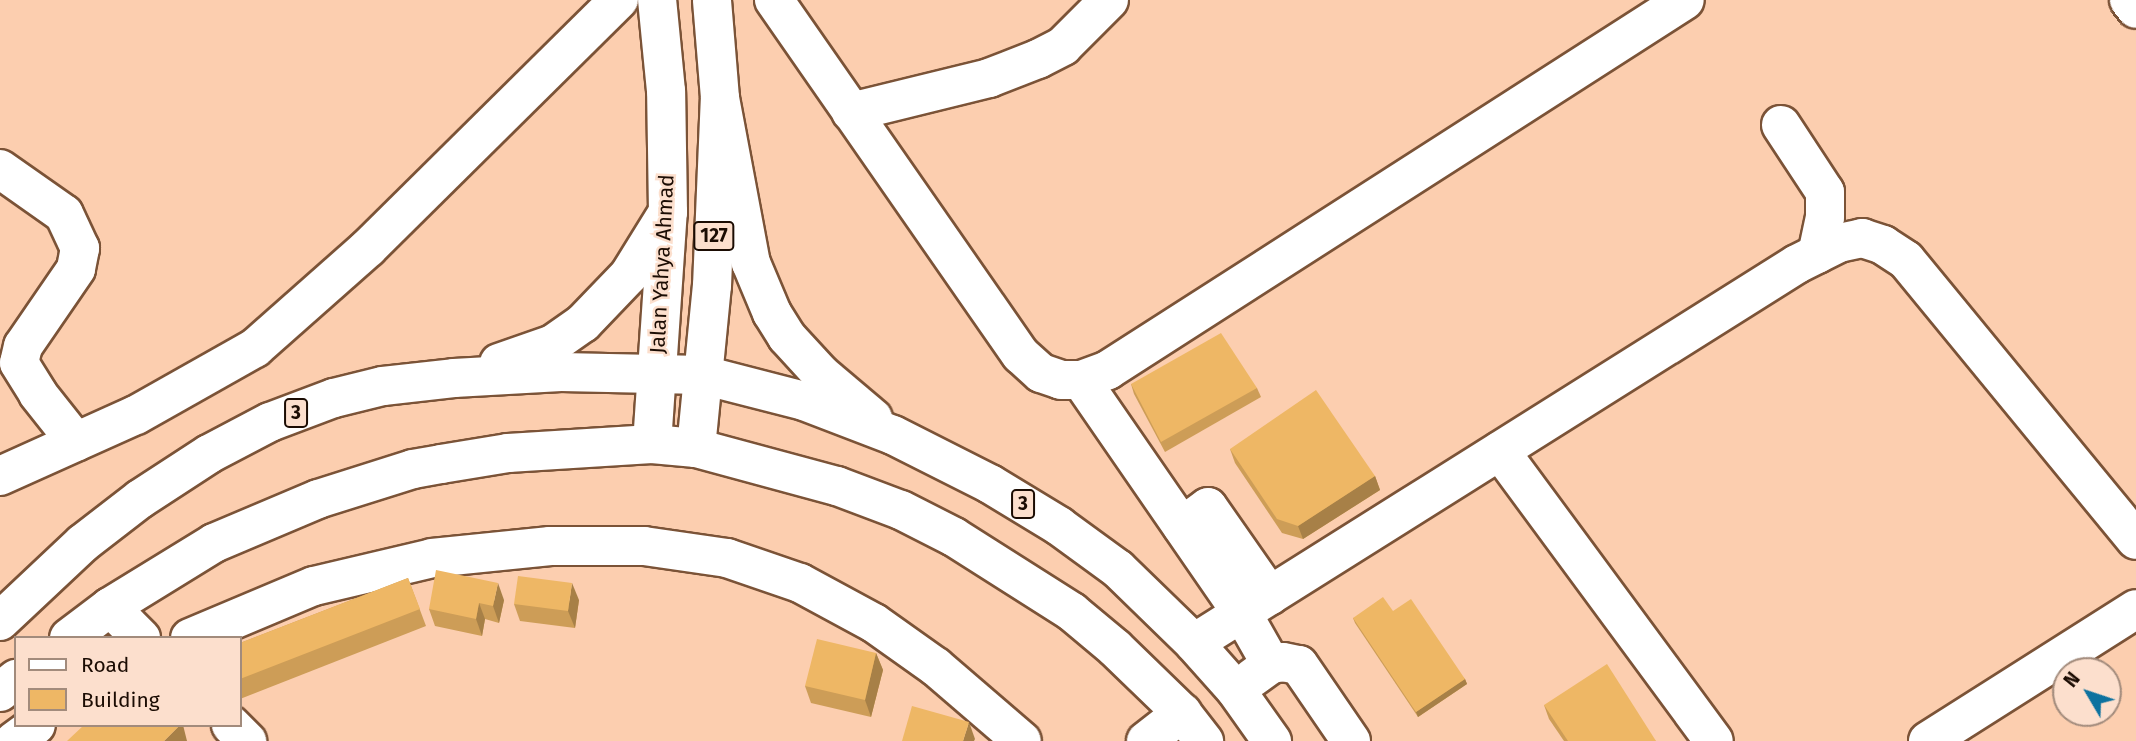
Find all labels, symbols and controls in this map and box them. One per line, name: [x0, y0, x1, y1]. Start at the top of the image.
street label: Jalan Yahya Ahmad: [645, 174, 679, 354]
road number: 127: [693, 220, 735, 252]
road number: 3: [284, 398, 308, 428]
road number: 3: [1011, 489, 1035, 520]
legend: [14, 636, 242, 727]
text: Road: [81, 652, 129, 678]
north arrow: [2052, 657, 2122, 727]
text: N: [2059, 668, 2085, 692]
text: Building: [81, 687, 160, 713]

